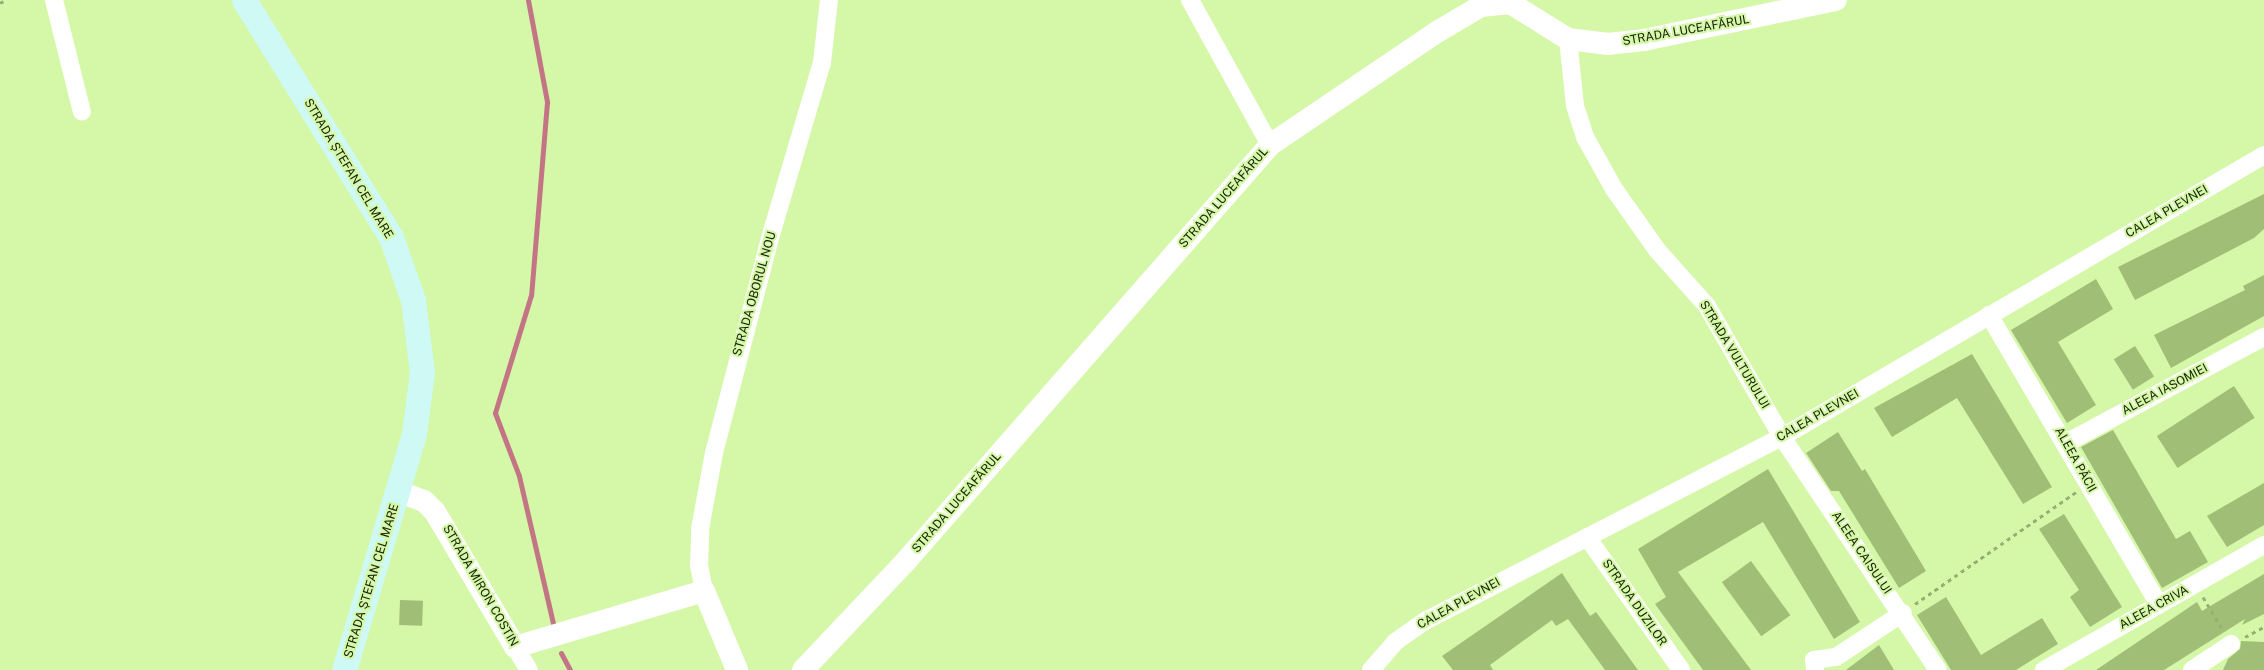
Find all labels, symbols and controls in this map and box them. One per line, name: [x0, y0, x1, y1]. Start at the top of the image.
street label: STRADA LUCEAFĂRUL: [1622, 13, 1750, 49]
street label: STRADA ȘTEFAN CEL MARE: [300, 96, 396, 242]
street label: STRADA LUCEAFĂRUL: [1176, 145, 1272, 251]
street label: CALEA PLEVNEI: [2123, 183, 2211, 241]
street label: STRADA OBORUL NOU: [730, 230, 780, 358]
street label: STRADA VULTURULUI: [1696, 298, 1772, 412]
street label: ALEEA IASOMIEI: [2120, 361, 2210, 419]
street label: CALEA PLEVNEI: [1774, 387, 1862, 445]
street label: ALEEA PĂCII: [2051, 425, 2099, 495]
street label: STRADA LUCEAFĂRUL: [909, 450, 1005, 556]
street label: STRADA ȘTEFAN CEL MARE: [342, 502, 402, 660]
street label: ALEEA CAISULUI: [1828, 509, 1894, 597]
street label: STRADA MIRON COSTIN: [439, 523, 521, 649]
street label: STRADA DUZILOR: [1599, 557, 1669, 649]
street label: CALEA PLEVNEI: [1415, 575, 1503, 633]
street label: ALEEA CRIVA: [2117, 583, 2191, 633]

